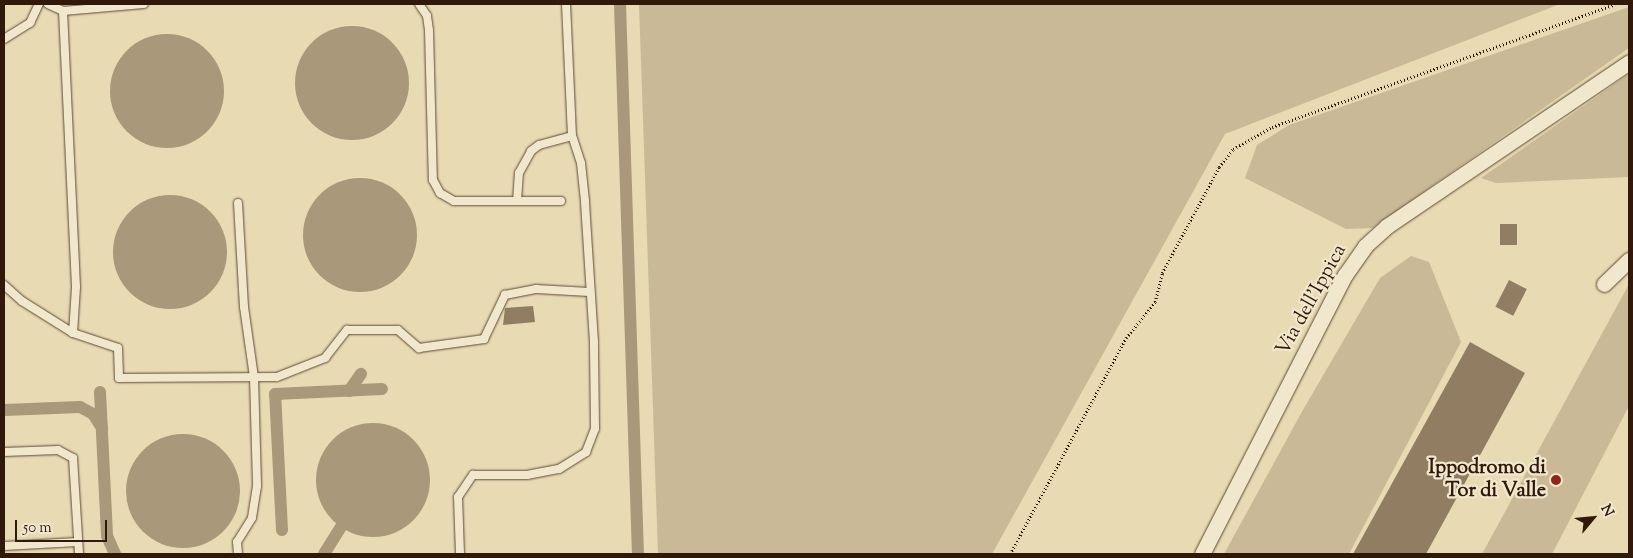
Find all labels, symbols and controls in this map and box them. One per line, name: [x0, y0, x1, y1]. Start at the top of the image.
street label: Via dell'Ippica: [1272, 240, 1352, 360]
place label: Ippodromo di Tor di Valle: [1428, 456, 1546, 503]
marker: Ippodromo di Tor di Valle: [1550, 474, 1562, 486]
north arrow: [1568, 493, 1618, 543]
text: N: [1595, 501, 1618, 521]
scale bar: [18, 510, 110, 542]
text: 50 m: [23, 518, 52, 539]

